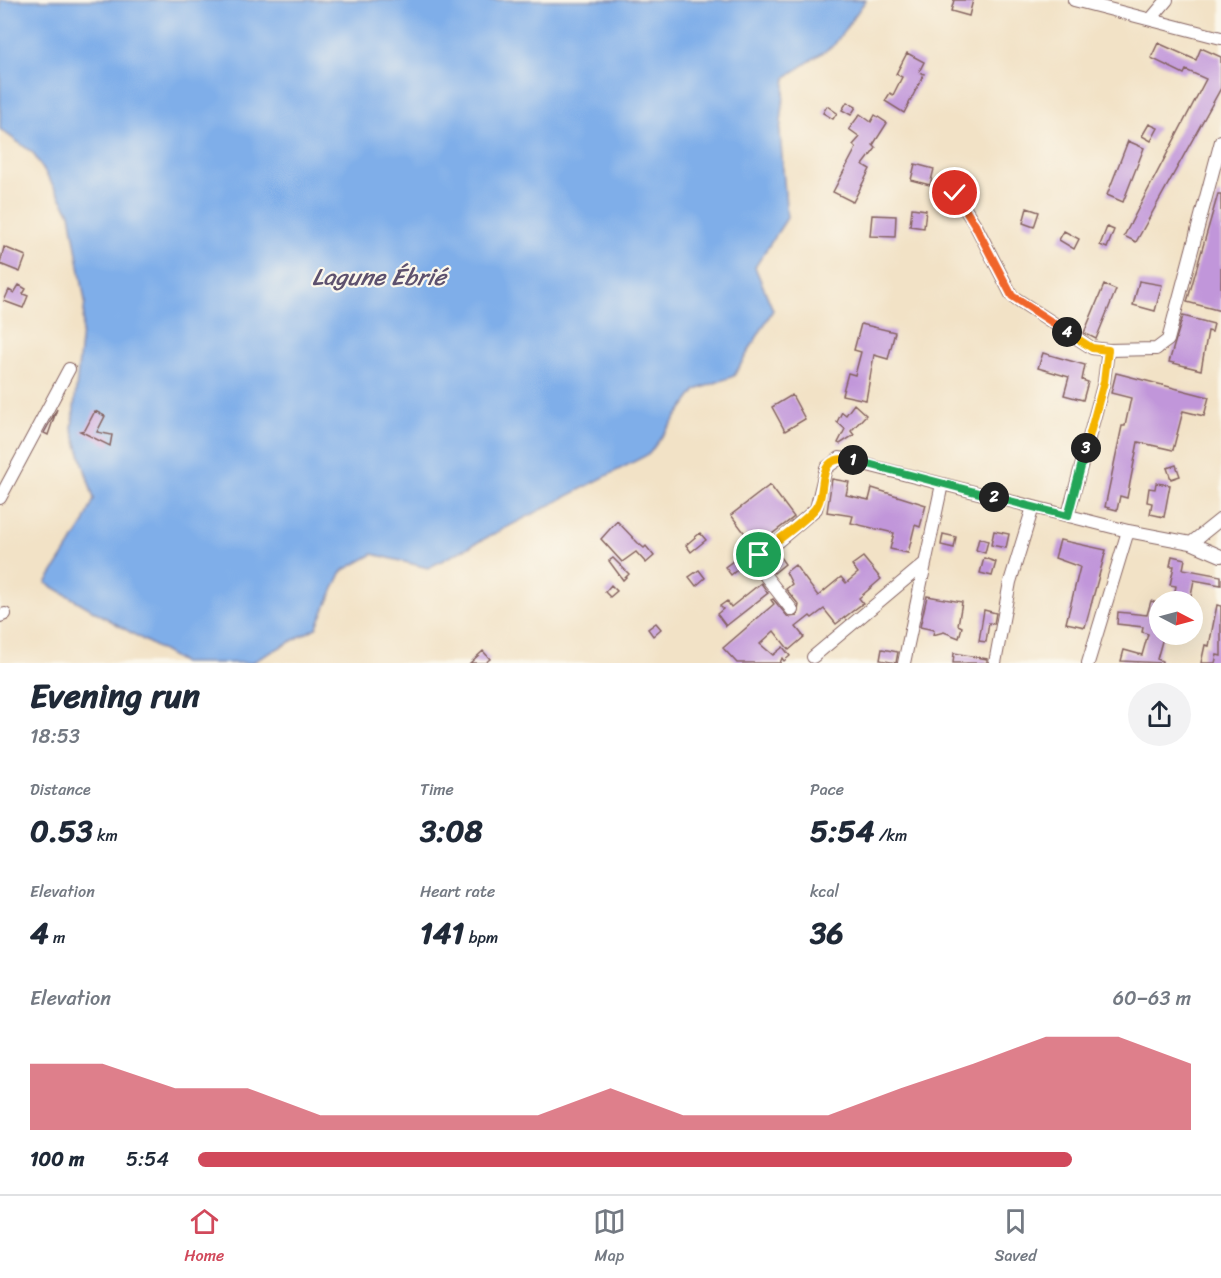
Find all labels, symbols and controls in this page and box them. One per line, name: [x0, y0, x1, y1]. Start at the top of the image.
pin: [929, 167, 980, 218]
icon: check: [938, 176, 971, 209]
water label: Lagune Ébrié: [312, 256, 450, 298]
pin: 4: [1052, 317, 1082, 347]
text: 4: [1062, 317, 1072, 346]
pin: 3: [1071, 433, 1101, 463]
text: 3: [1082, 433, 1090, 462]
pin: 1: [838, 445, 868, 475]
text: 1: [850, 445, 856, 474]
pin: 2: [979, 482, 1009, 512]
text: 2: [989, 482, 999, 511]
pin: [733, 529, 784, 580]
icon: arrive: [742, 538, 775, 571]
north arrow: [1149, 591, 1203, 645]
map controls: [1149, 591, 1203, 645]
text: Evening run: [30, 667, 200, 725]
button: share: [1128, 683, 1191, 746]
text: 18:53: [30, 719, 80, 754]
text: Distance: [30, 775, 91, 804]
text: Time: [420, 775, 454, 804]
text: Pace: [810, 775, 844, 804]
text: 0.53: [30, 804, 93, 858]
text: 3:08: [420, 804, 483, 858]
text: 5:54: [810, 804, 874, 858]
text: km: [93, 821, 118, 850]
text: /km: [874, 821, 907, 850]
text: Elevation: [30, 877, 95, 906]
text: Heart rate: [420, 877, 495, 906]
text: kcal: [810, 877, 839, 906]
text: 4: [30, 906, 49, 960]
text: 141: [420, 906, 465, 960]
text: 36: [810, 906, 844, 960]
text: m: [49, 923, 65, 952]
text: bpm: [465, 923, 498, 952]
text: Elevation: [30, 981, 111, 1016]
text: 60–63 m: [1113, 981, 1191, 1016]
text: 100 m: [30, 1142, 84, 1177]
text: 5:54: [126, 1142, 169, 1177]
tab: Home: [184, 1205, 224, 1270]
tab: Map: [593, 1205, 626, 1270]
tab: Saved: [994, 1205, 1037, 1270]

